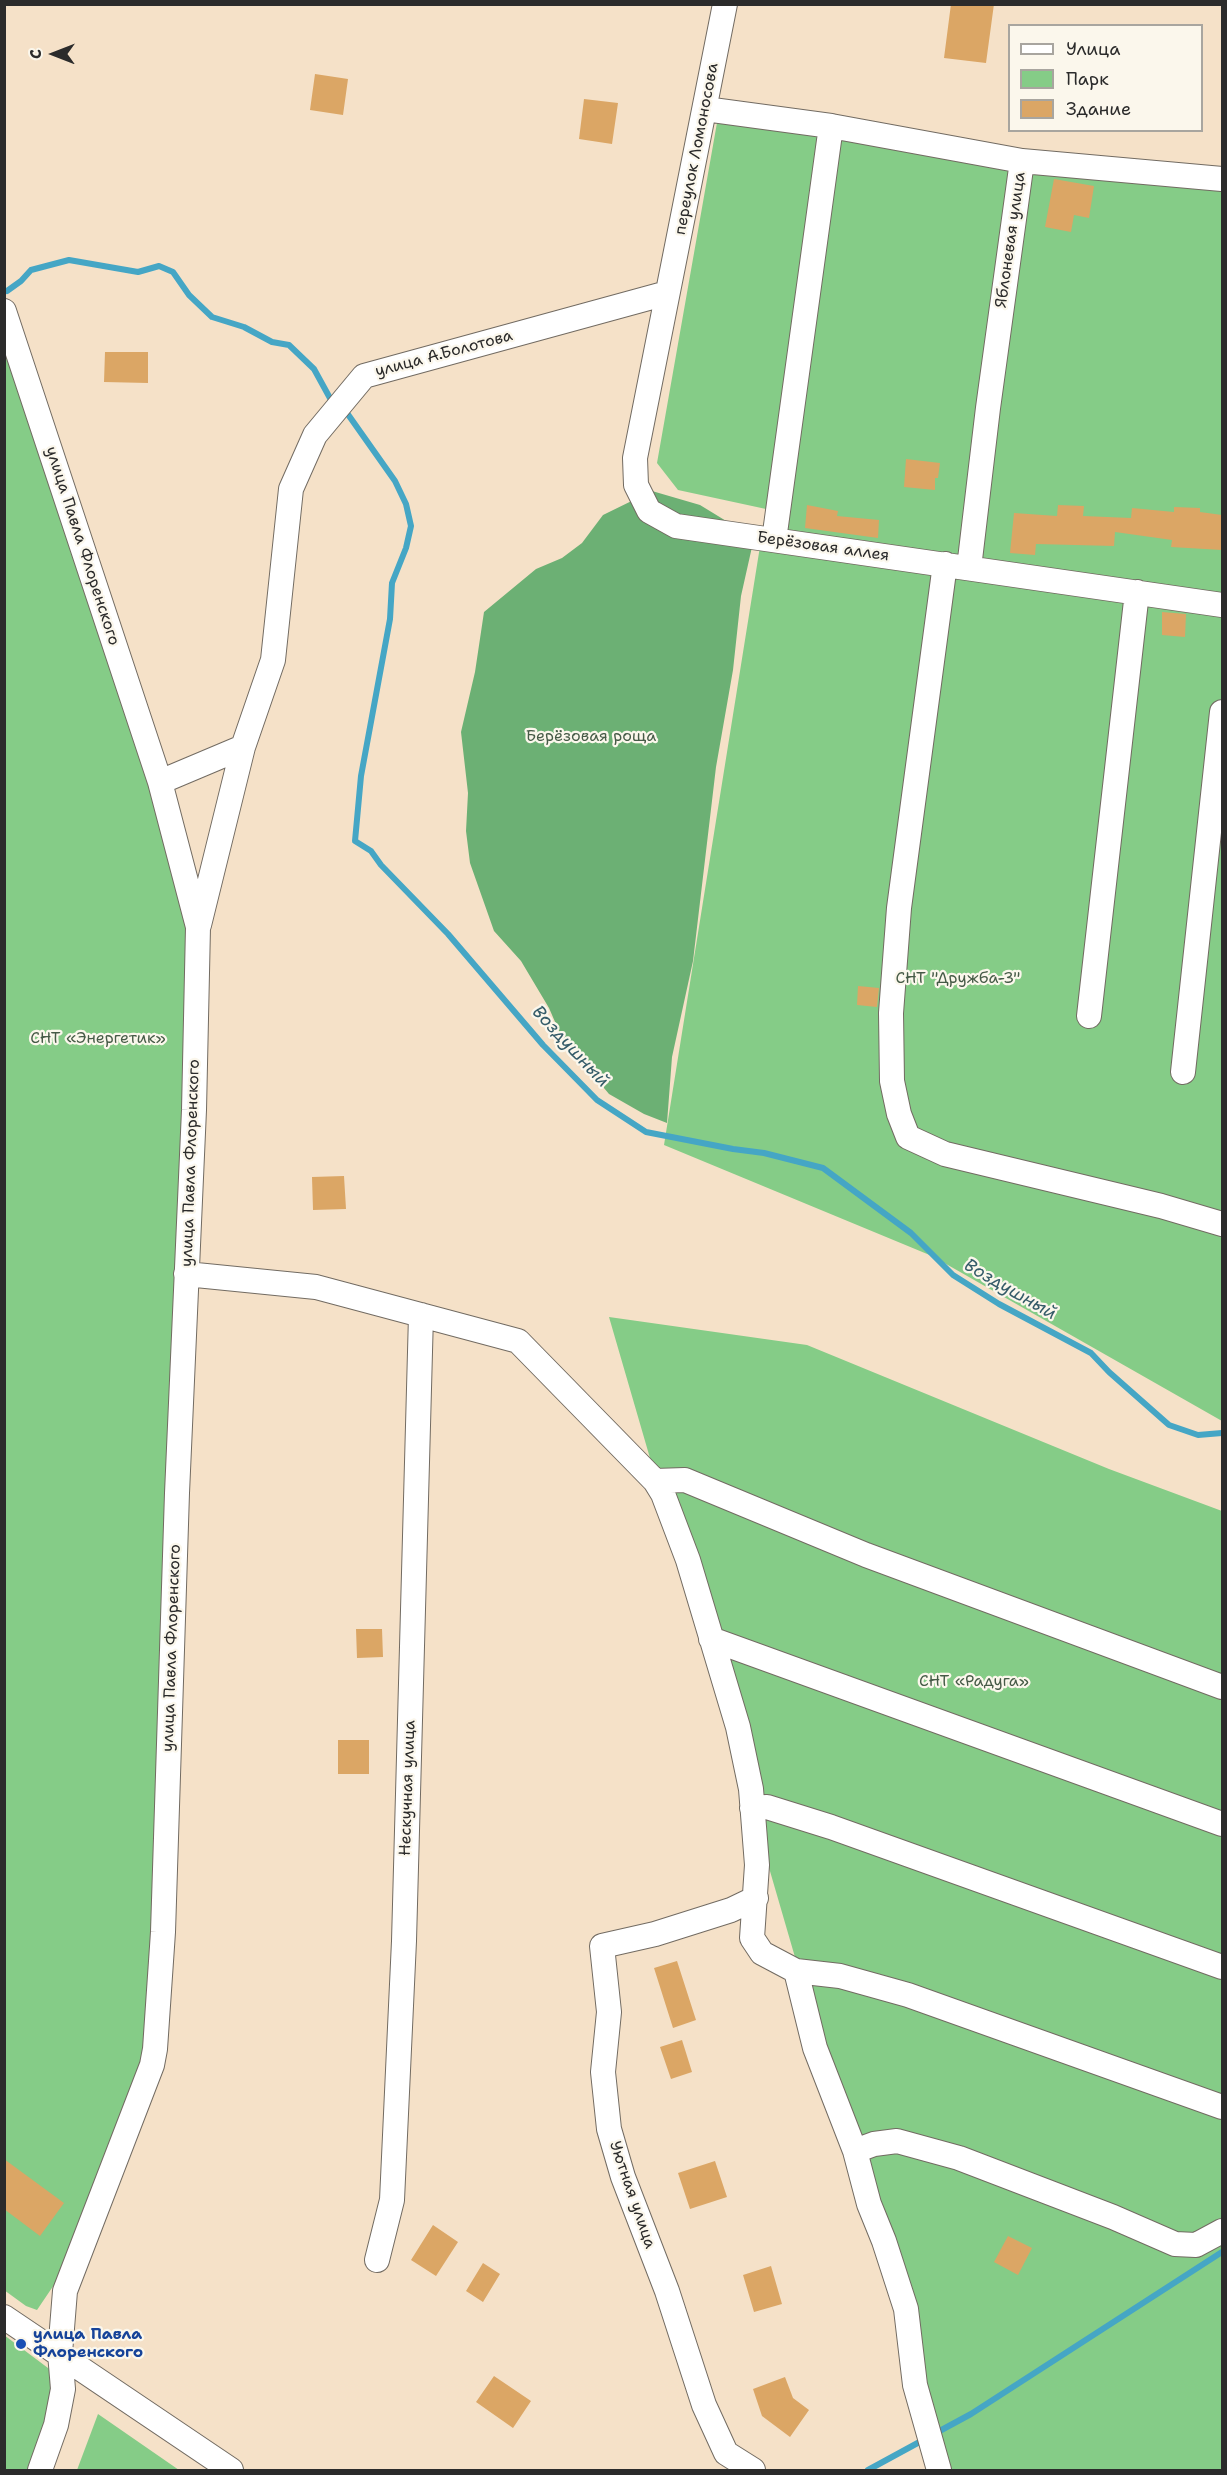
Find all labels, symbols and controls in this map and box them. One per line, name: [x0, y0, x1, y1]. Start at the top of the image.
north arrow: [24, 24, 84, 84]
legend: [1008, 24, 1203, 132]
text: Улица: [1066, 37, 1120, 61]
text: С: [25, 49, 46, 59]
street label: переулок Ломоносова: [671, 61, 723, 237]
text: Парк: [1066, 67, 1109, 91]
text: Здание: [1066, 97, 1131, 121]
street label: Яблоневая улица: [992, 171, 1030, 309]
street label: улица А.Болотова: [373, 326, 515, 382]
street label: улица Павла Флоренского: [41, 444, 123, 648]
street label: Берёзовая аллея: [756, 528, 890, 566]
park label: Берёзовая роща: [526, 727, 656, 747]
park label: СНТ "Дружба-3": [896, 969, 1020, 989]
water label: Воздушный: [527, 1002, 613, 1092]
park label: СНТ «Энергетик»: [30, 1029, 166, 1049]
street label: улица Павла Флоренского: [178, 1059, 204, 1267]
water label: Воздушный: [960, 1255, 1060, 1325]
street label: улица Павла Флоренского: [159, 1544, 185, 1752]
park label: СНТ «Радуга»: [919, 1672, 1029, 1692]
street label: Нескучная улица: [396, 1720, 420, 1856]
street label: Уютная улица: [605, 2139, 659, 2251]
place label: улица Павла Флоренского: [33, 2325, 143, 2363]
marker: улица Павла Флоренского: [14, 2337, 28, 2351]

